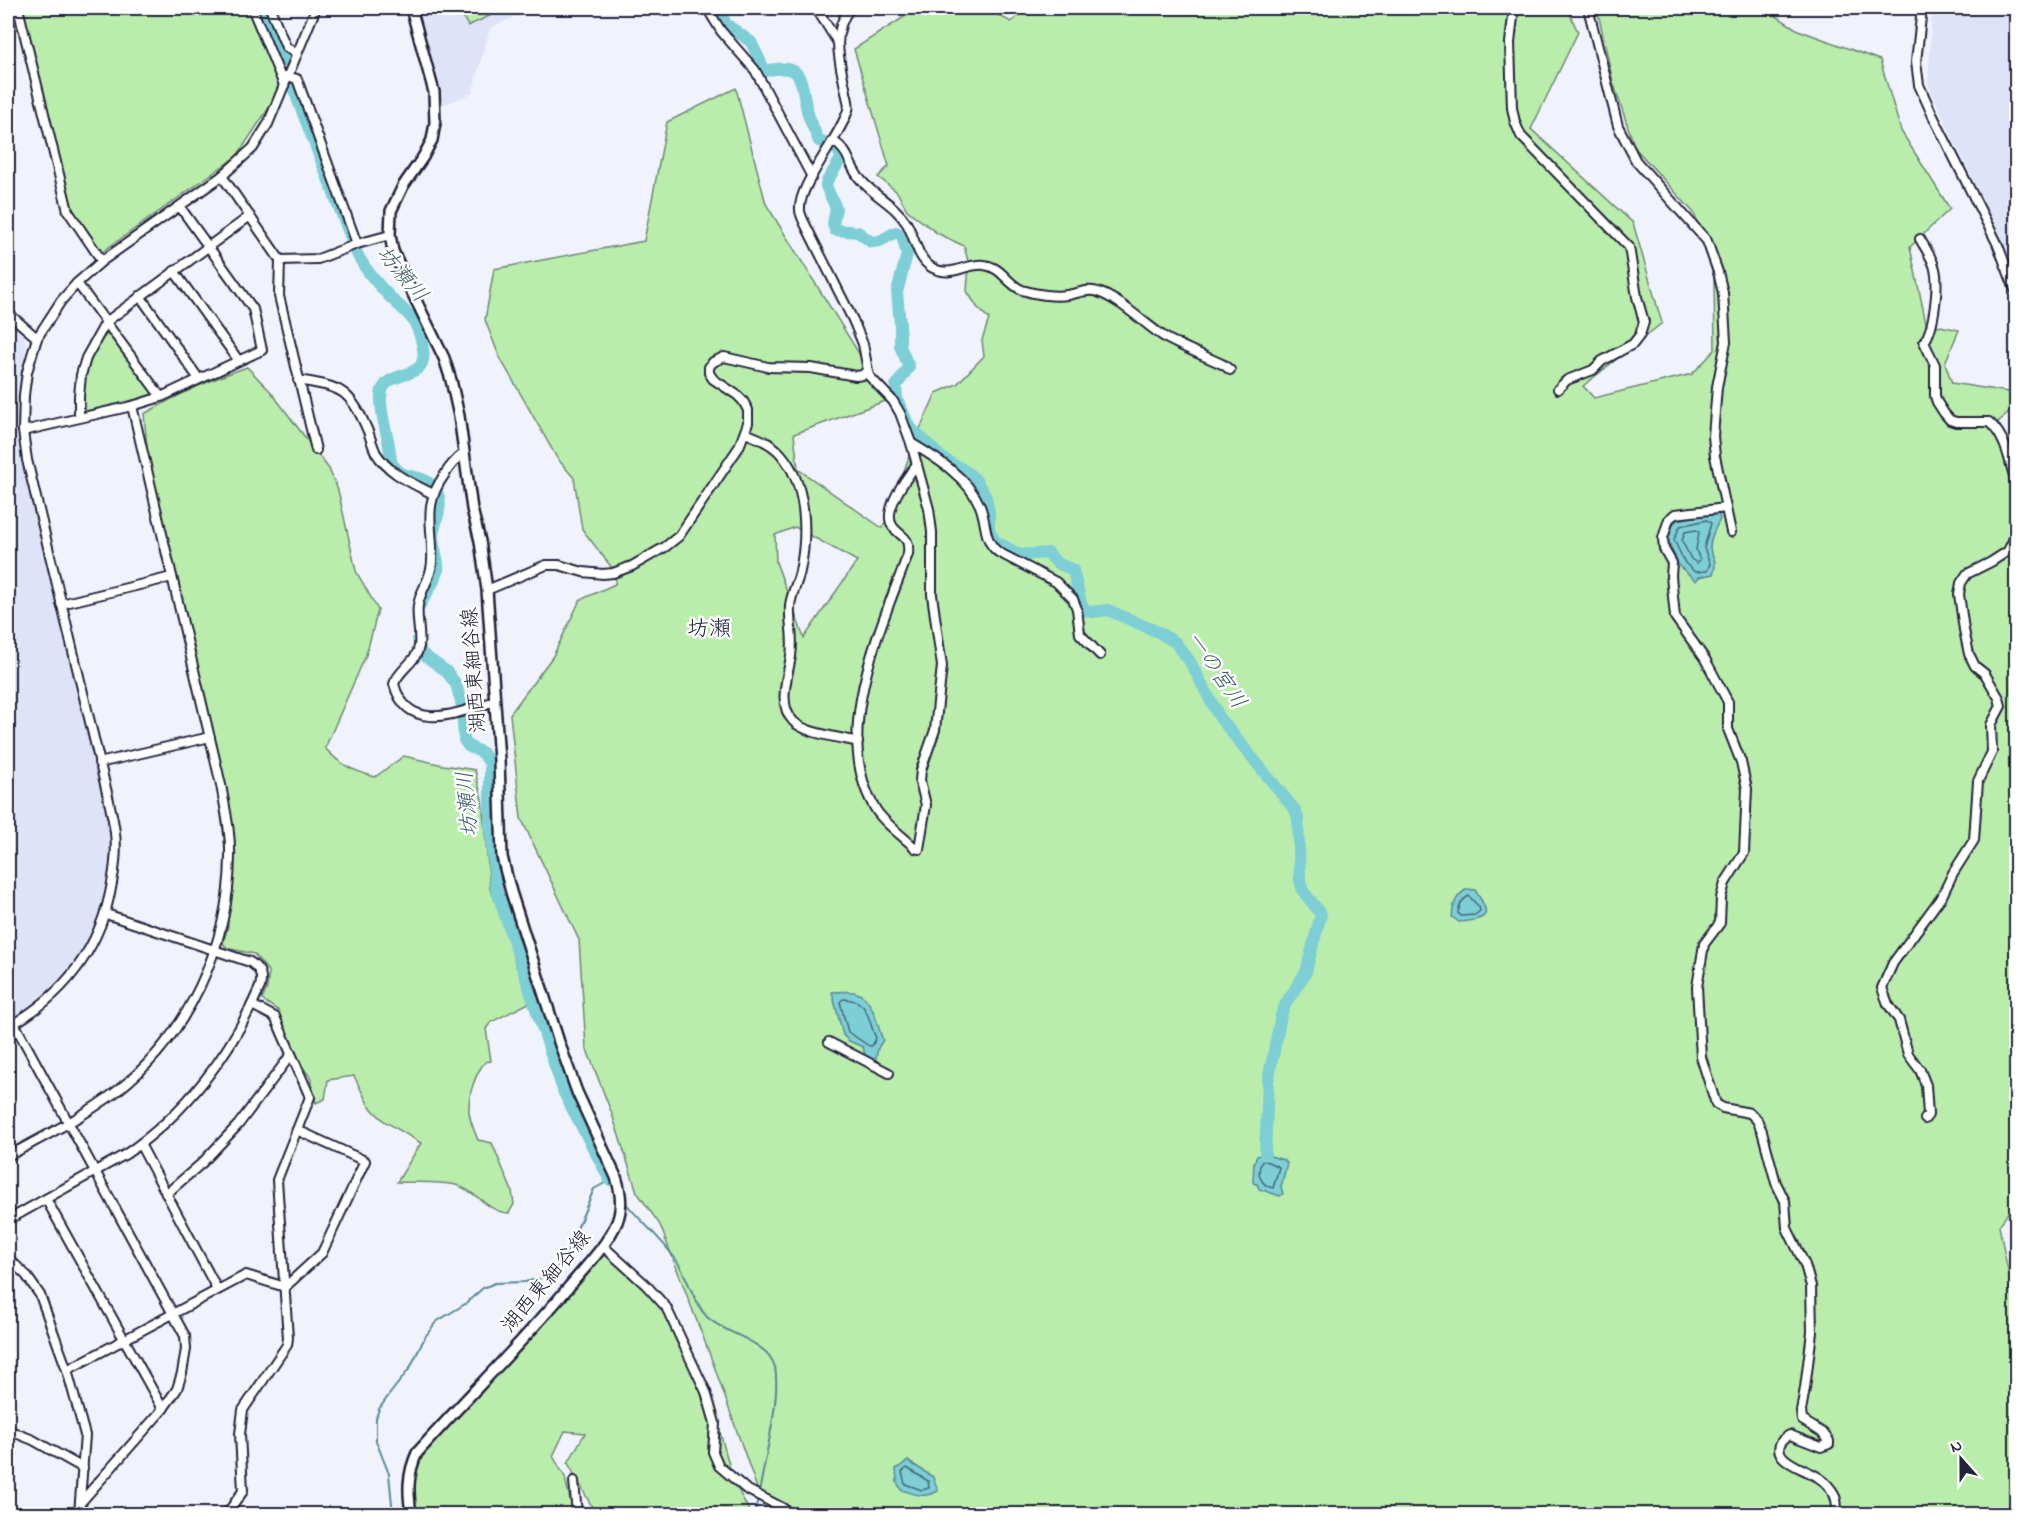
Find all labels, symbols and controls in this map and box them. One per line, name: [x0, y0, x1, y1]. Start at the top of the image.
water label: 坊瀬川: [368, 239, 434, 311]
street label: 湖西東細谷線: [456, 606, 494, 734]
district label: 坊瀬: [687, 614, 731, 646]
water label: 一の宮川: [1177, 626, 1253, 716]
water label: 坊瀬川: [450, 770, 488, 838]
street label: 湖西東細谷線: [495, 1224, 599, 1340]
north arrow: [1931, 1429, 1991, 1489]
text: N: [1947, 1434, 1966, 1460]

